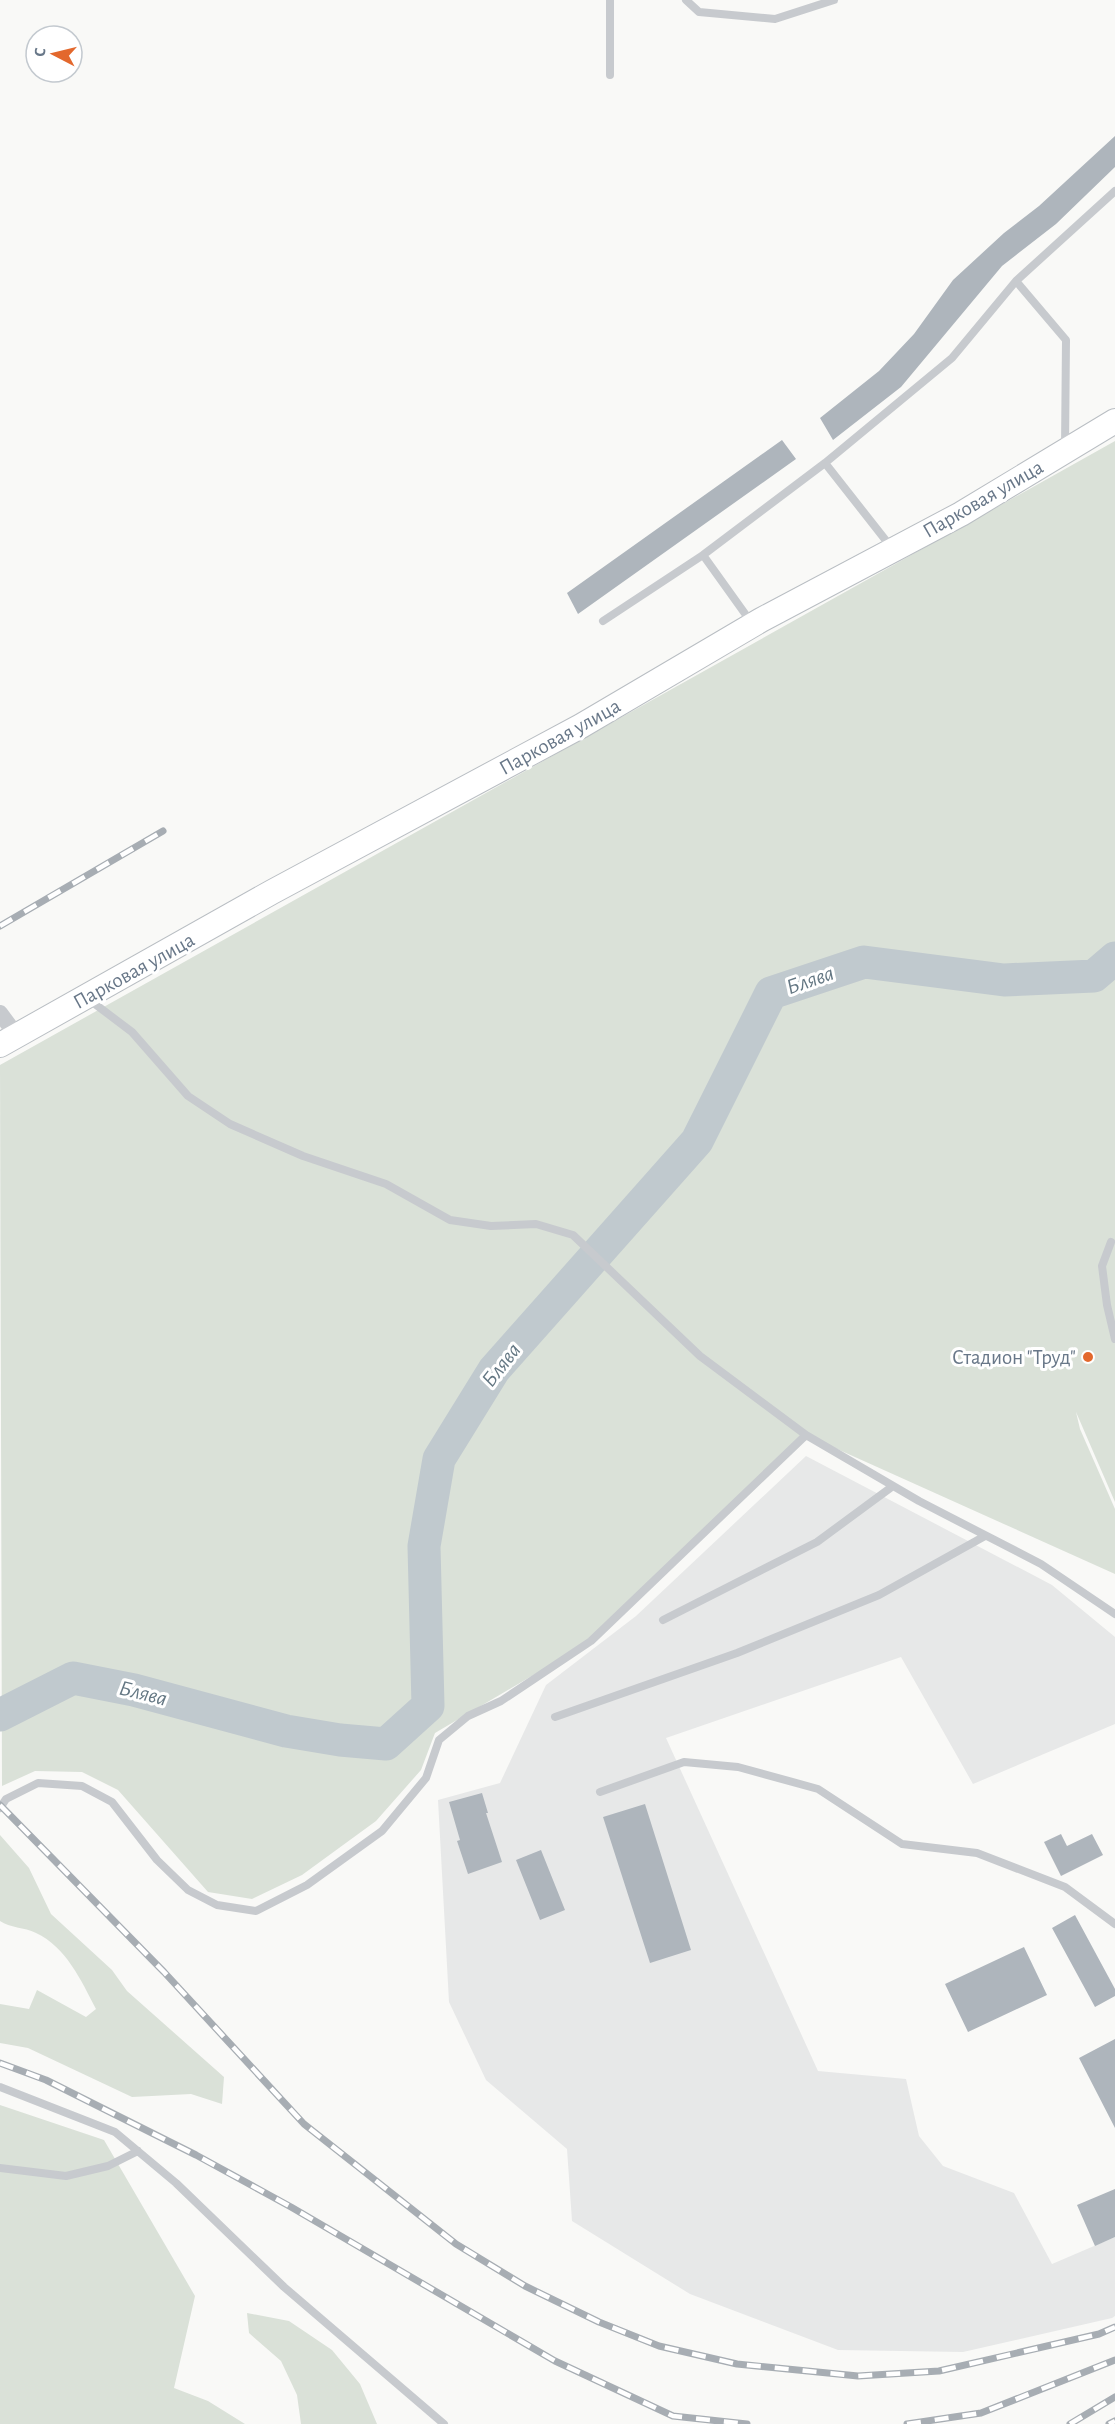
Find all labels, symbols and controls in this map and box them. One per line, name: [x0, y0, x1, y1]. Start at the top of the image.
north arrow: [24, 24, 84, 84]
text: С: [32, 47, 49, 58]
street label: Парковая улица: [919, 456, 1047, 542]
street label: Парковая улица: [496, 695, 625, 779]
street label: Парковая улица: [70, 929, 199, 1013]
water label: Блява: [783, 962, 837, 998]
water label: Блява: [477, 1339, 525, 1391]
place label: Стадион "Труд": [952, 1347, 1076, 1368]
marker: Стадион "Труд": [1081, 1350, 1095, 1364]
water label: Блява: [117, 1676, 169, 1710]

